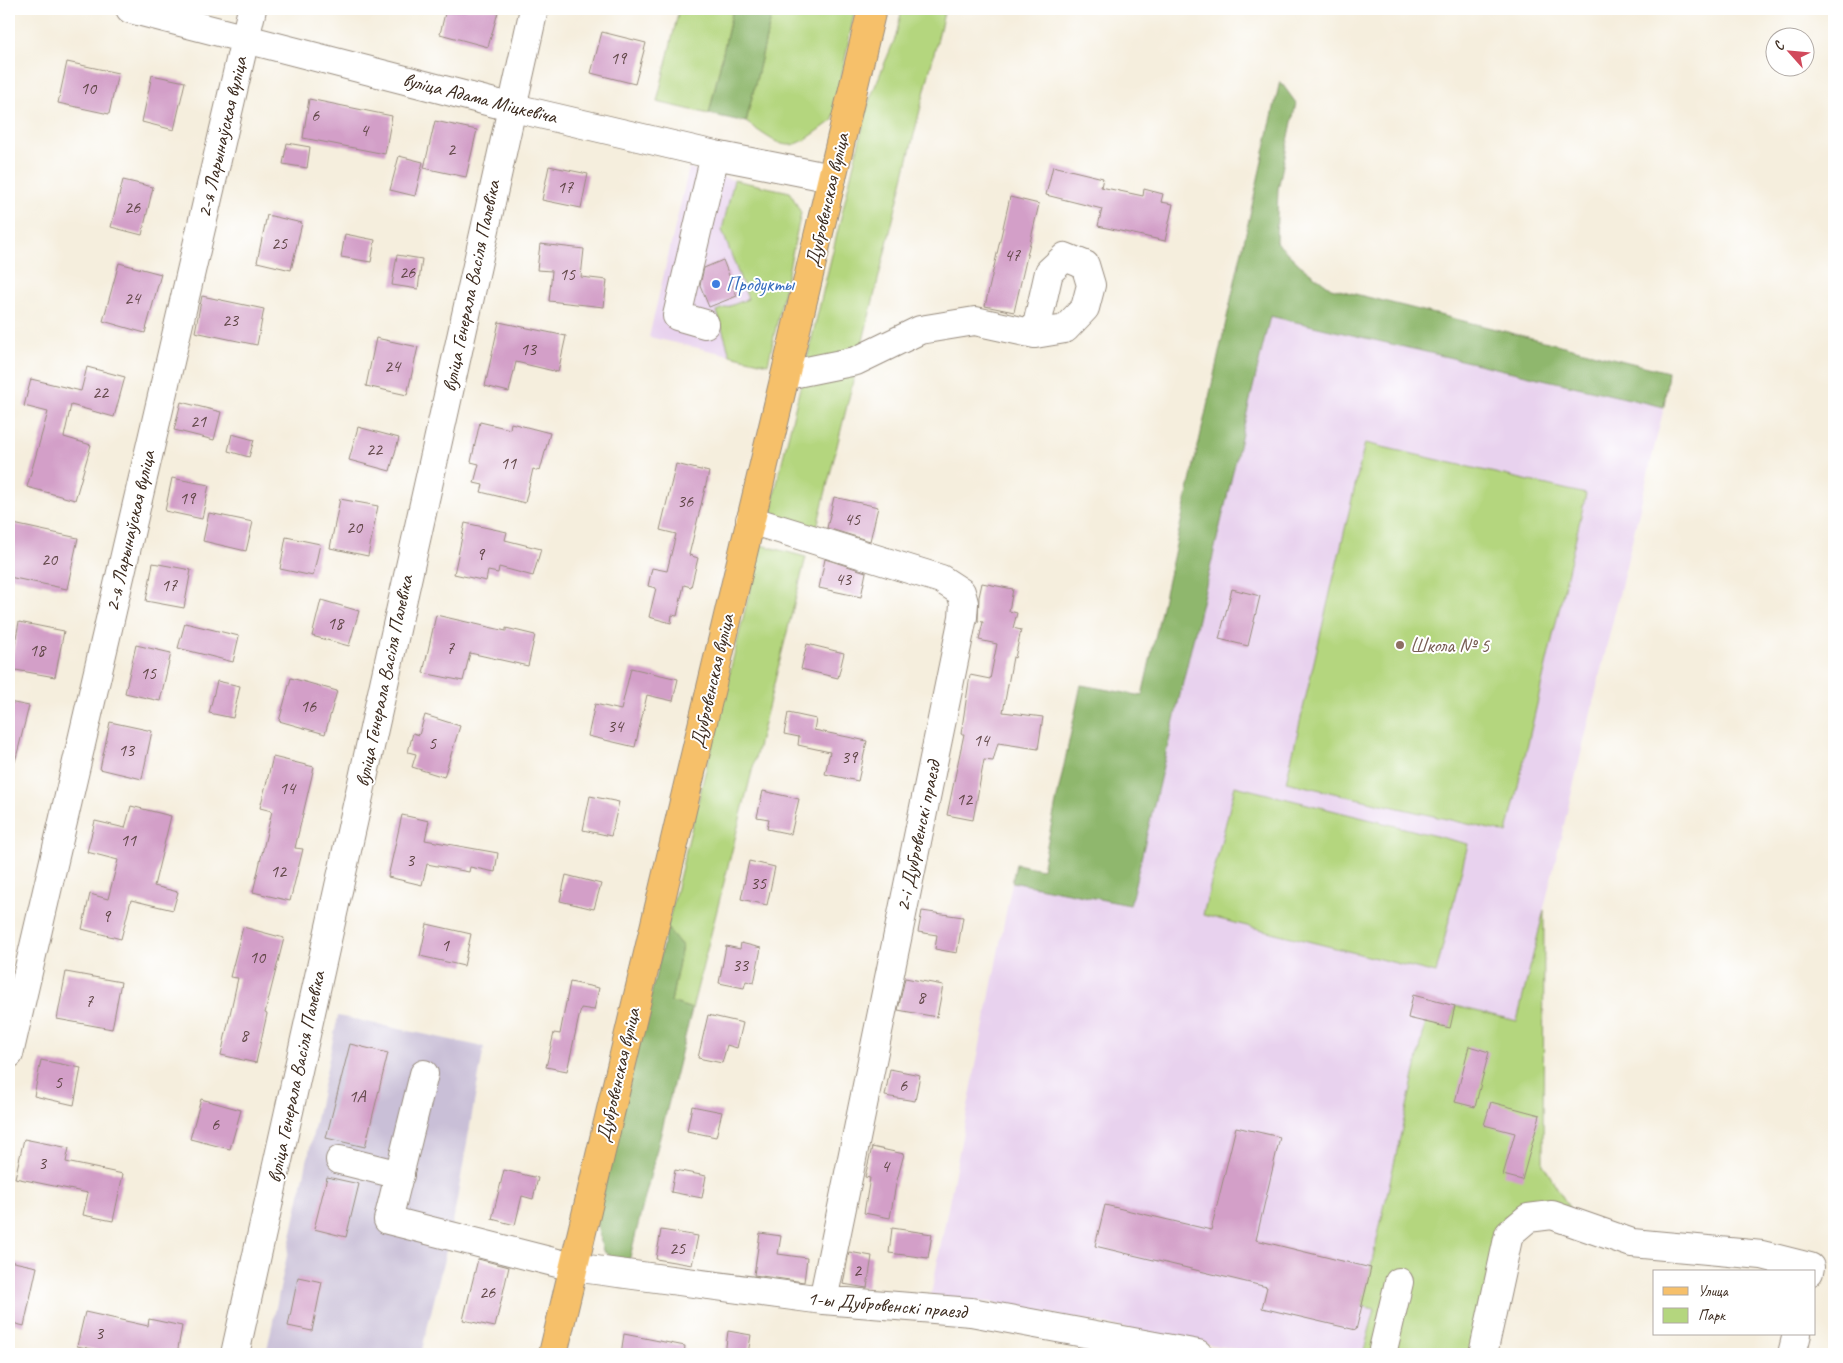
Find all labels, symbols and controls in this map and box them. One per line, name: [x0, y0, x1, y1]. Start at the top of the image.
north arrow: [1766, 28, 1816, 78]
text: С: [1770, 38, 1789, 53]
house number: 19: [610, 47, 628, 69]
street label: 2-я Ларынаўская вуліца: [191, 53, 253, 220]
street label: вуліца Адама Міцкевіча: [400, 67, 561, 130]
house number: 10: [80, 77, 98, 99]
house number: 6: [311, 104, 320, 126]
house number: 4: [360, 119, 370, 141]
street label: Дубровенская вуліца: [799, 129, 855, 269]
house number: 2: [447, 138, 457, 160]
house number: 17: [557, 176, 574, 198]
street label: вуліца Генерала Васіля Палевіка: [436, 177, 506, 394]
house number: 26: [124, 196, 141, 218]
house number: 25: [271, 232, 288, 254]
house number: 47: [1004, 244, 1021, 266]
house number: 26: [399, 261, 416, 283]
house number: 15: [559, 263, 576, 285]
place label: Продукты: [726, 272, 795, 297]
marker: Продукты: [710, 278, 722, 290]
house number: 24: [124, 287, 142, 309]
house number: 23: [222, 309, 240, 331]
house number: 13: [520, 338, 538, 360]
house number: 24: [384, 355, 402, 377]
house number: 22: [92, 381, 110, 403]
house number: 21: [190, 410, 207, 432]
house number: 22: [366, 438, 384, 460]
street label: 2-я Ларынаўская вуліца: [99, 447, 161, 614]
house number: 11: [500, 452, 517, 474]
house number: 19: [179, 487, 197, 509]
house number: 36: [677, 490, 694, 512]
house number: 45: [844, 508, 861, 530]
house number: 20: [346, 516, 364, 538]
house number: 9: [476, 543, 486, 565]
house number: 20: [41, 548, 59, 570]
house number: 43: [835, 568, 853, 590]
street label: вуліца Генерала Васіля Палевіка: [349, 572, 419, 789]
house number: 17: [161, 574, 178, 596]
street label: Дубровенская вуліца: [684, 610, 740, 750]
house number: 18: [327, 612, 345, 634]
place label: Школа № 5: [1410, 633, 1490, 658]
house number: 7: [446, 637, 455, 659]
house number: 18: [29, 639, 47, 661]
marker: Школа № 5: [1394, 639, 1406, 651]
house number: 15: [140, 662, 157, 684]
house number: 16: [300, 695, 317, 717]
house number: 34: [607, 715, 625, 737]
house number: 14: [973, 729, 991, 751]
house number: 5: [428, 732, 437, 754]
house number: 13: [118, 739, 136, 761]
house number: 39: [841, 746, 859, 768]
street label: 2-і Дубровенскі праезд: [890, 757, 947, 914]
house number: 14: [279, 777, 297, 799]
house number: 12: [956, 788, 974, 810]
house number: 11: [120, 829, 137, 851]
house number: 3: [406, 849, 416, 871]
house number: 12: [270, 860, 288, 882]
house number: 35: [750, 872, 767, 894]
house number: 9: [102, 905, 112, 927]
house number: 1: [441, 934, 450, 956]
house number: 10: [249, 946, 267, 968]
house number: 33: [732, 954, 750, 976]
street label: вуліца Генерала Васіля Палевіка: [261, 968, 331, 1185]
house number: 8: [917, 986, 927, 1008]
house number: 7: [85, 990, 94, 1012]
street label: Дубровенская вуліца: [590, 1004, 646, 1144]
house number: 8: [240, 1024, 250, 1046]
house number: 5: [54, 1071, 63, 1093]
house number: 6: [899, 1074, 908, 1096]
house number: 1А: [348, 1085, 367, 1107]
house number: 6: [211, 1113, 220, 1135]
house number: 3: [38, 1152, 48, 1174]
house number: 4: [881, 1155, 891, 1177]
house number: 25: [669, 1237, 686, 1259]
house number: 2: [853, 1259, 863, 1281]
legend: [1653, 1270, 1816, 1336]
house number: 26: [479, 1281, 496, 1303]
text: Улица: [1698, 1282, 1729, 1301]
street label: 1-ы Дубровенскі праезд: [806, 1286, 970, 1325]
text: Парк: [1698, 1306, 1726, 1325]
house number: 3: [95, 1322, 105, 1344]

